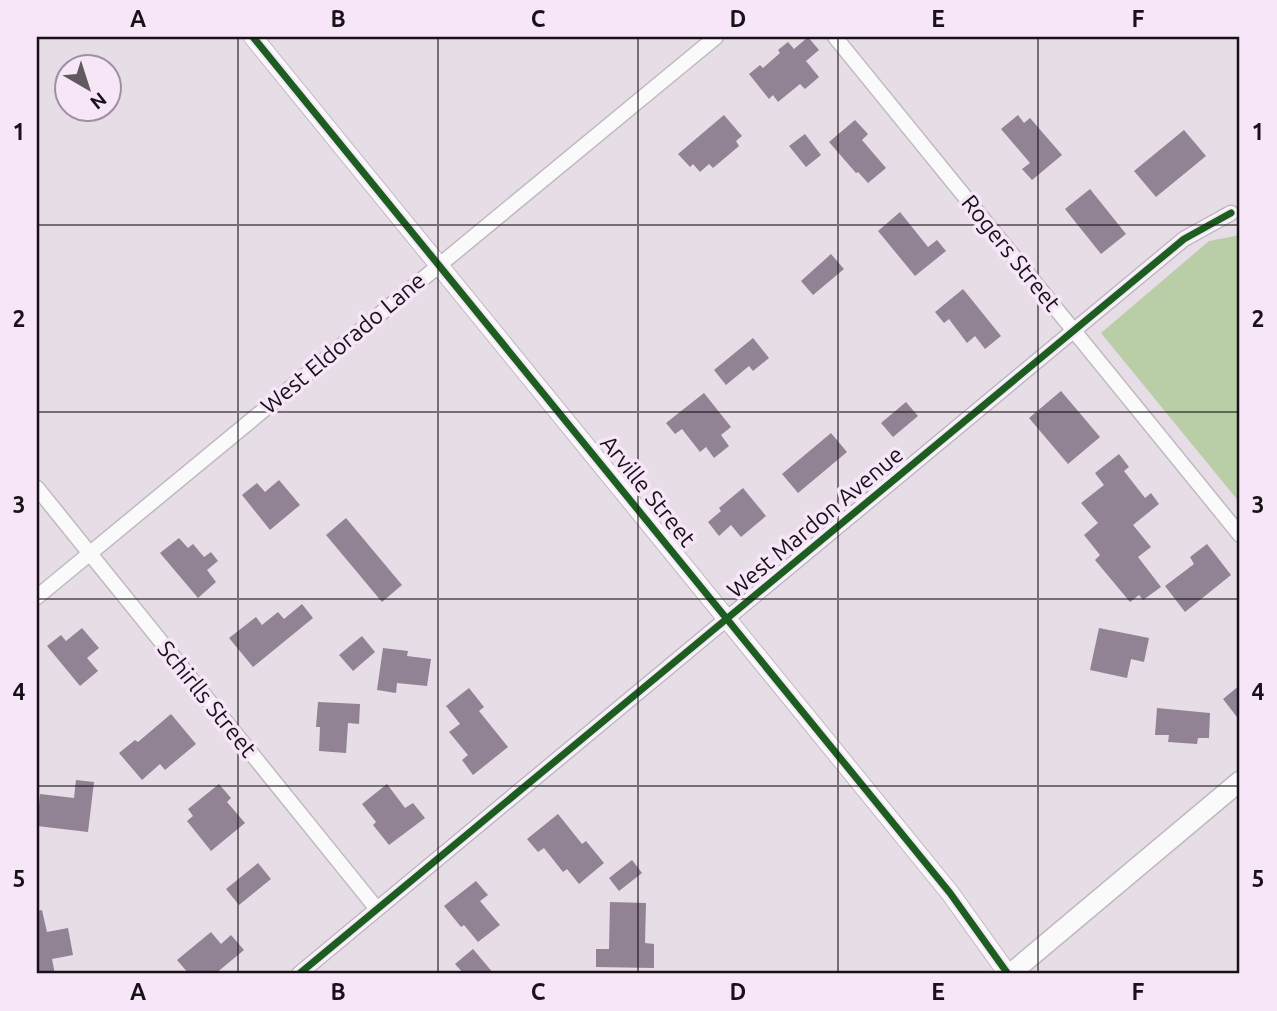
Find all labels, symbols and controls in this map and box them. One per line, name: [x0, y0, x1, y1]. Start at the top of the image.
text: A: [130, 6, 146, 31]
text: B: [330, 6, 346, 31]
text: C: [531, 6, 546, 31]
text: D: [730, 6, 746, 31]
text: E: [931, 6, 945, 31]
text: F: [1132, 6, 1145, 31]
north arrow: [52, 52, 122, 122]
text: N: [86, 88, 111, 114]
text: 1: [13, 119, 25, 144]
text: 1: [1252, 119, 1264, 144]
street label: Rogers Street: [957, 190, 1066, 316]
street label: West Eldorado Lane: [256, 267, 430, 418]
text: 2: [13, 306, 25, 331]
text: 2: [1252, 306, 1264, 331]
street label: Arville Street: [596, 430, 701, 551]
street label: West Mardon Avenue: [722, 441, 907, 602]
text: 3: [13, 492, 25, 517]
text: 3: [1252, 492, 1264, 517]
street label: Schirlls Street: [153, 636, 262, 762]
text: 4: [13, 679, 26, 704]
text: 4: [1252, 679, 1265, 704]
text: 5: [13, 866, 25, 891]
text: 5: [1252, 866, 1264, 891]
text: A: [130, 979, 146, 1004]
text: B: [330, 979, 346, 1004]
text: C: [531, 979, 546, 1004]
text: D: [730, 979, 746, 1004]
text: E: [931, 979, 945, 1004]
text: F: [1132, 979, 1145, 1004]

